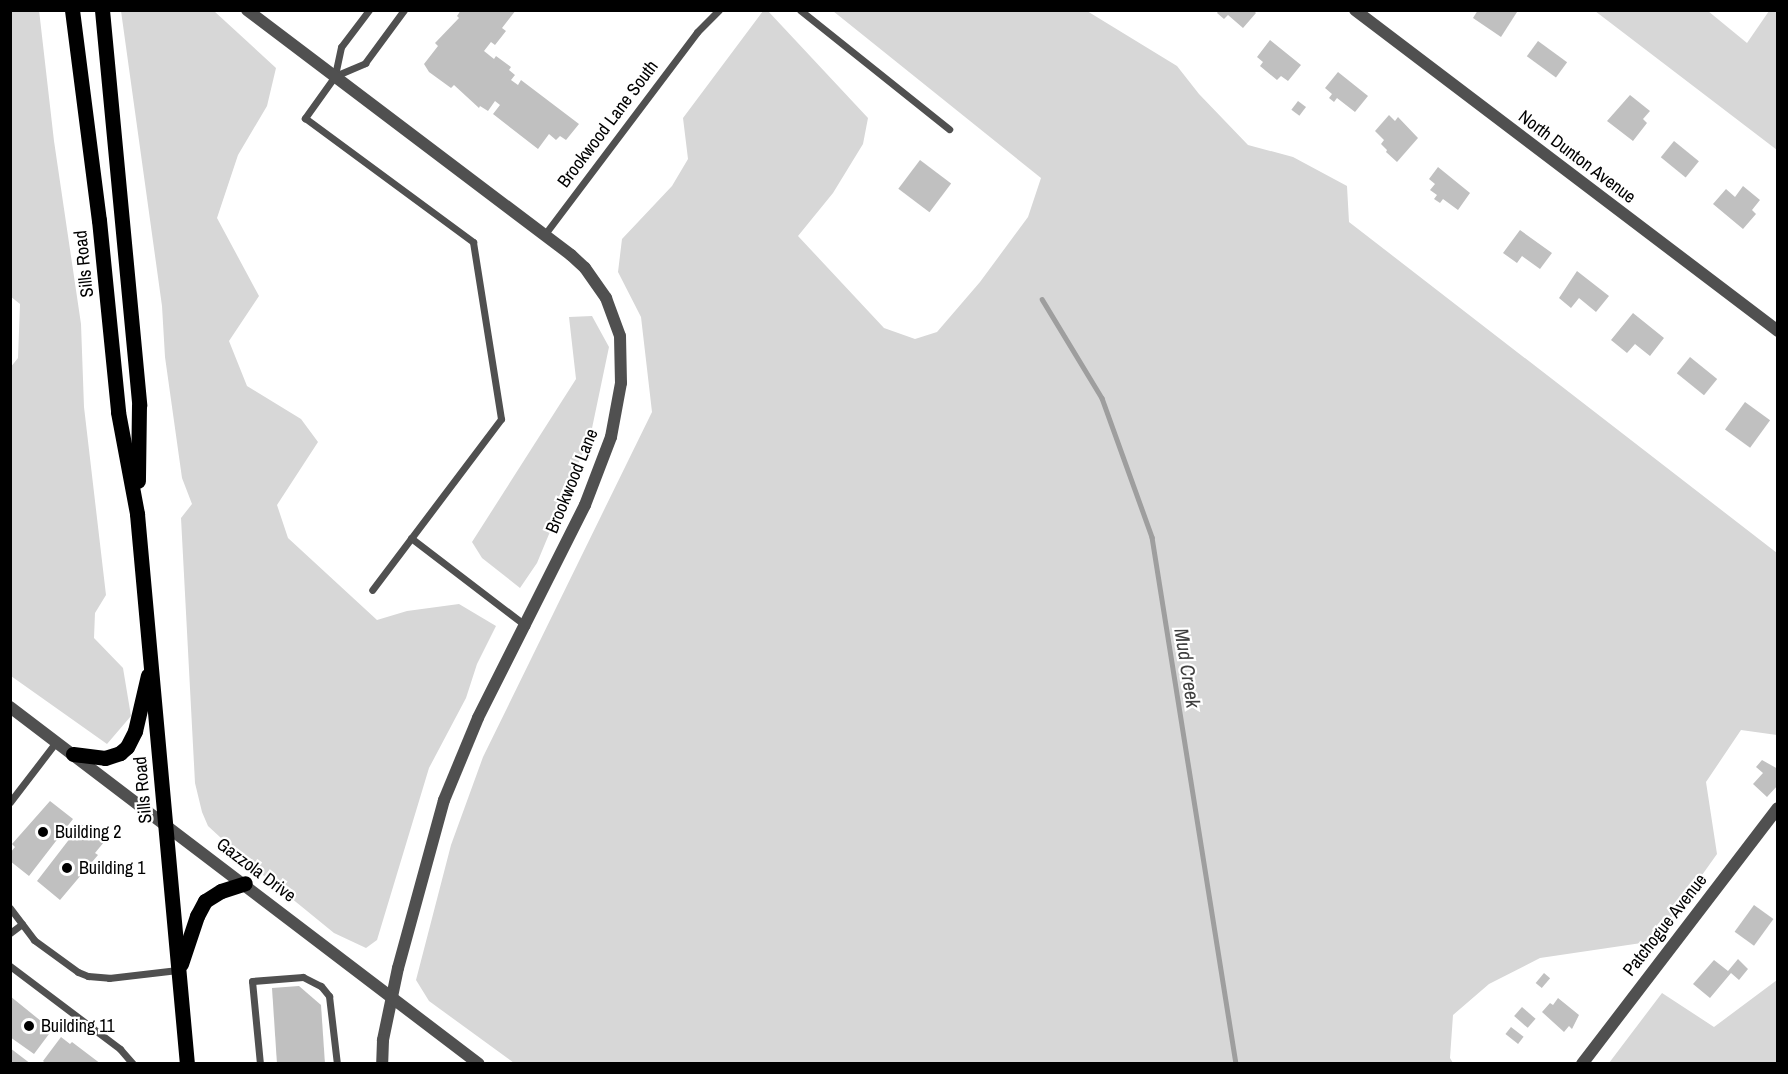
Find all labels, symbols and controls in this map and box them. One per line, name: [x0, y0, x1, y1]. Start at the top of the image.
street label: Brookwood Lane South: [553, 56, 663, 192]
street label: North Dunton Avenue: [1514, 106, 1640, 208]
street label: Sills Road: [70, 229, 98, 299]
street label: Brookwood Lane: [541, 426, 603, 536]
water label: Mud Creek: [1170, 627, 1206, 709]
street label: Sills Road: [129, 756, 157, 824]
place label: Building 2: [55, 821, 121, 843]
marker: Building 2: [36, 825, 50, 839]
street label: Gazzola Drive: [212, 833, 300, 907]
place label: Building 1: [79, 857, 145, 879]
marker: Building 1: [60, 861, 74, 875]
street label: Patchogue Avenue: [1618, 869, 1712, 981]
place label: Building 11: [41, 1015, 115, 1037]
marker: Building 11: [22, 1019, 36, 1033]

